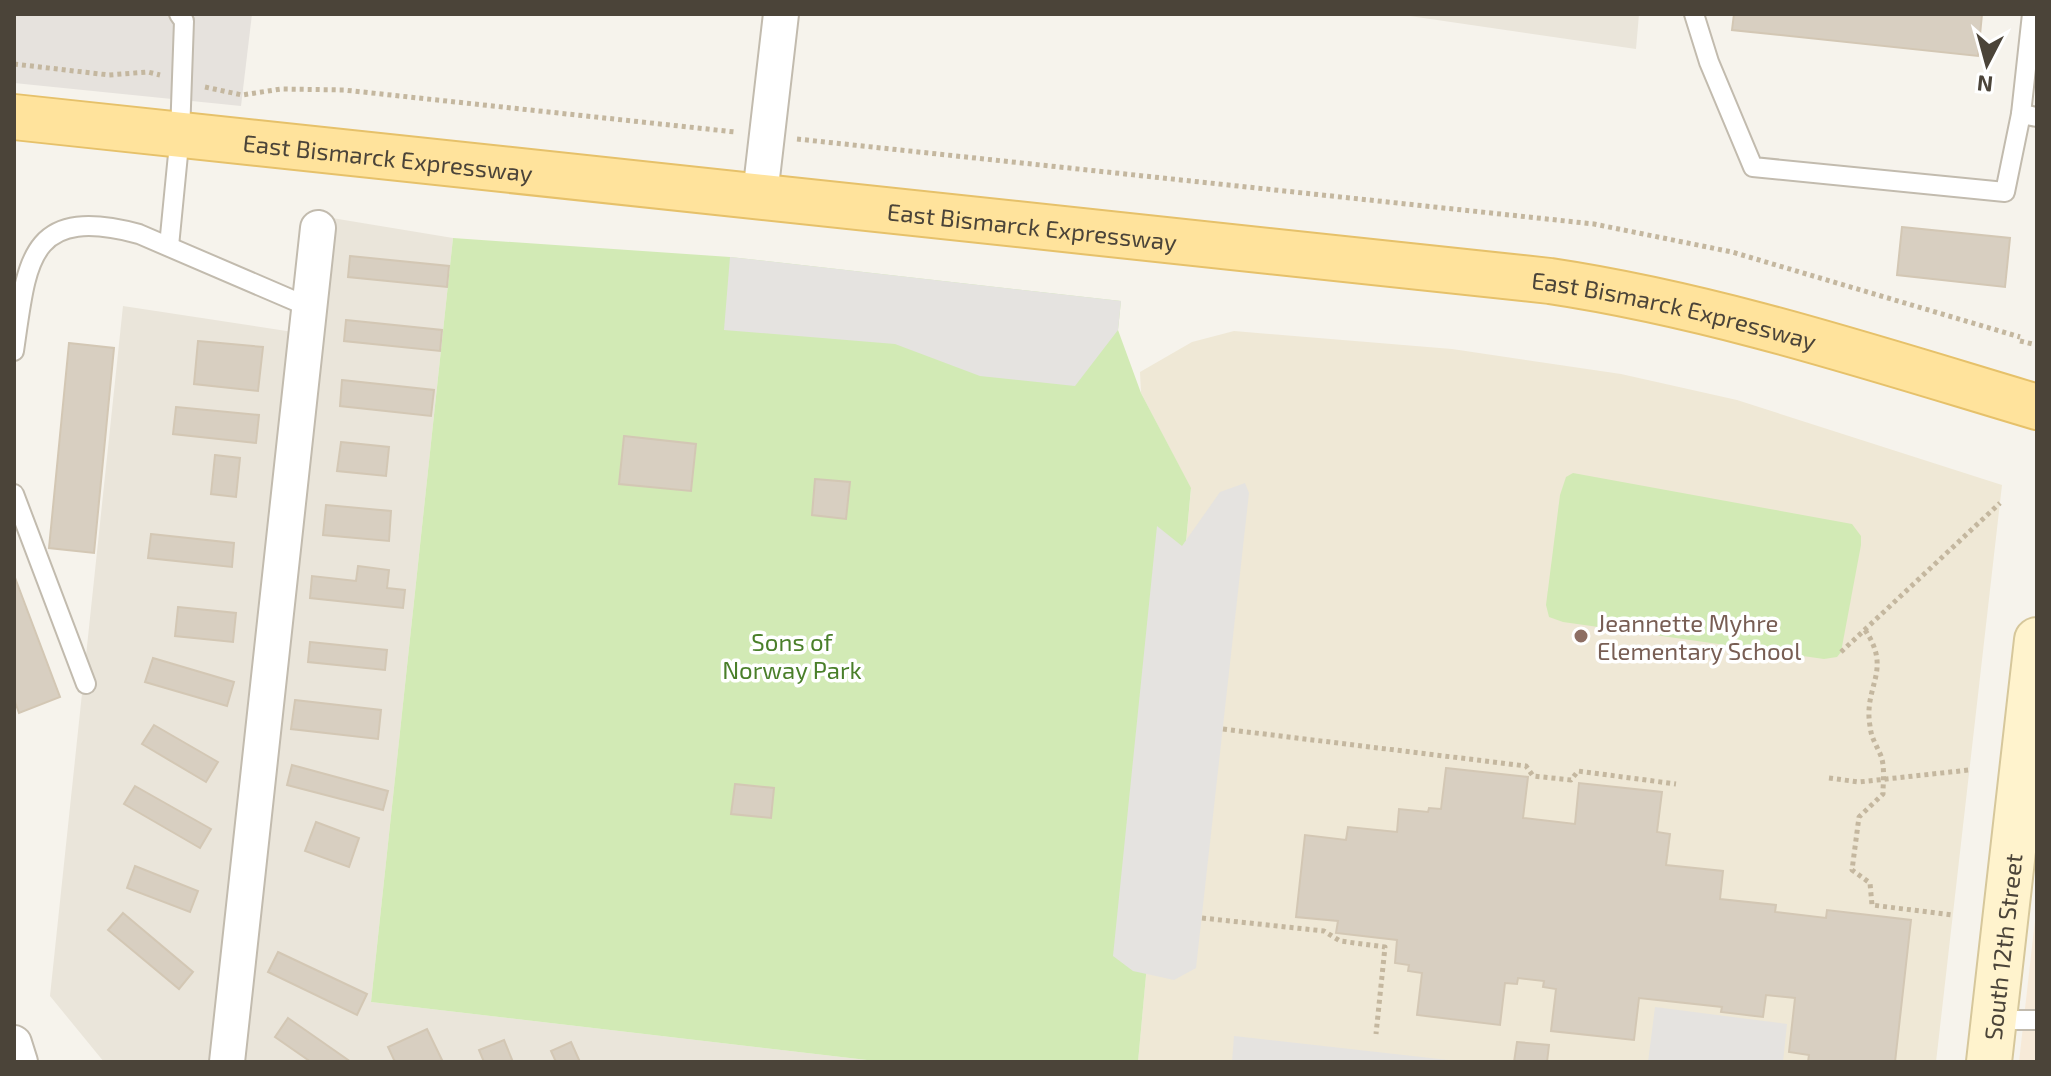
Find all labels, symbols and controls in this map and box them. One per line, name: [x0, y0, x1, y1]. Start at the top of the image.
north arrow: [1947, 24, 2027, 104]
text: N: [1976, 71, 1994, 99]
street label: East Bismarck Expressway: [242, 127, 535, 187]
street label: East Bismarck Expressway: [886, 196, 1179, 256]
street label: East Bismarck Expressway: [1530, 265, 1820, 355]
place label: Jeannette Myhre Elementary School: [1597, 608, 1801, 665]
park label: Sons of Norway Park: [722, 627, 862, 684]
marker: Jeannette Myhre Elementary School: [1572, 627, 1590, 645]
street label: South 12th Street: [1977, 852, 2027, 1042]

